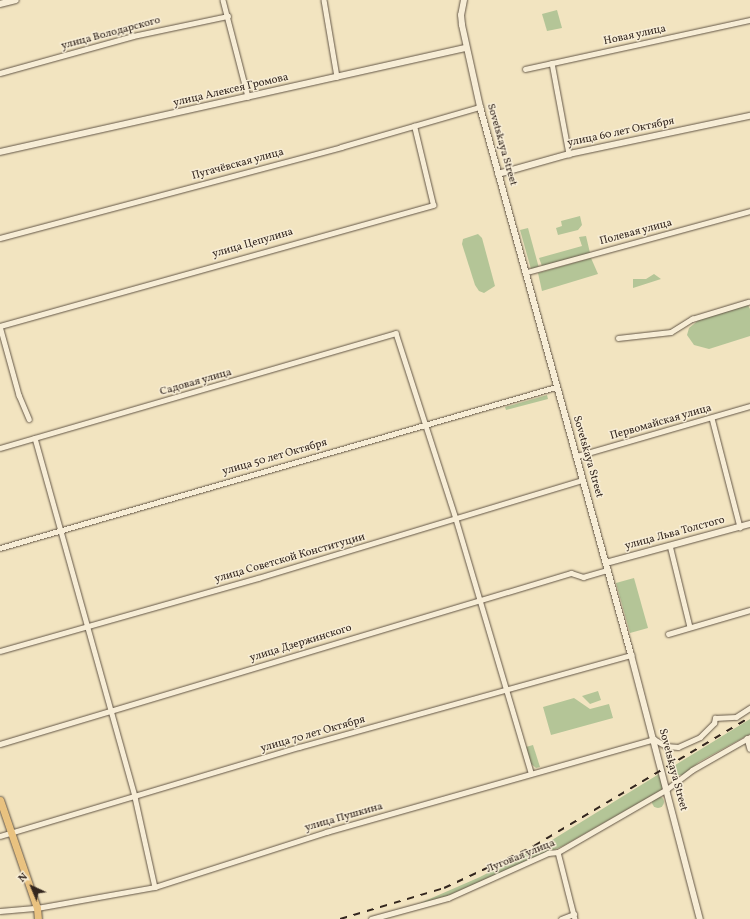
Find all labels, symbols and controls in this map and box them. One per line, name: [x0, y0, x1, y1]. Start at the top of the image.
street label: улица Володарского: [60, 14, 162, 54]
street label: Новая улица: [602, 23, 668, 49]
street label: улица Алексея Громова: [172, 71, 290, 111]
street label: Sovetskaya Street: [483, 102, 519, 188]
street label: улица 60 лет Октября: [566, 115, 676, 151]
street label: Пугачёвская улица: [190, 146, 286, 184]
street label: Полевая улица: [598, 217, 674, 249]
street label: улица Цепулина: [211, 226, 295, 262]
street label: Садовая улица: [158, 366, 234, 400]
street label: Первомайская улица: [608, 402, 714, 444]
street label: Sovetskaya Street: [569, 414, 605, 500]
street label: улица 50 лет Октября: [221, 437, 329, 479]
street label: улица Льва Толстого: [623, 514, 727, 554]
street label: улица Советской Конституции: [213, 531, 367, 587]
street label: улица Дзержинского: [248, 622, 354, 666]
street label: улица 70 лет Октября: [259, 714, 367, 756]
street label: Sovetskaya Street: [655, 727, 689, 813]
street label: улица Пушкина: [303, 801, 385, 835]
street label: Луговая улица: [485, 837, 557, 877]
north arrow: [12, 867, 52, 907]
text: N: [15, 870, 31, 886]

